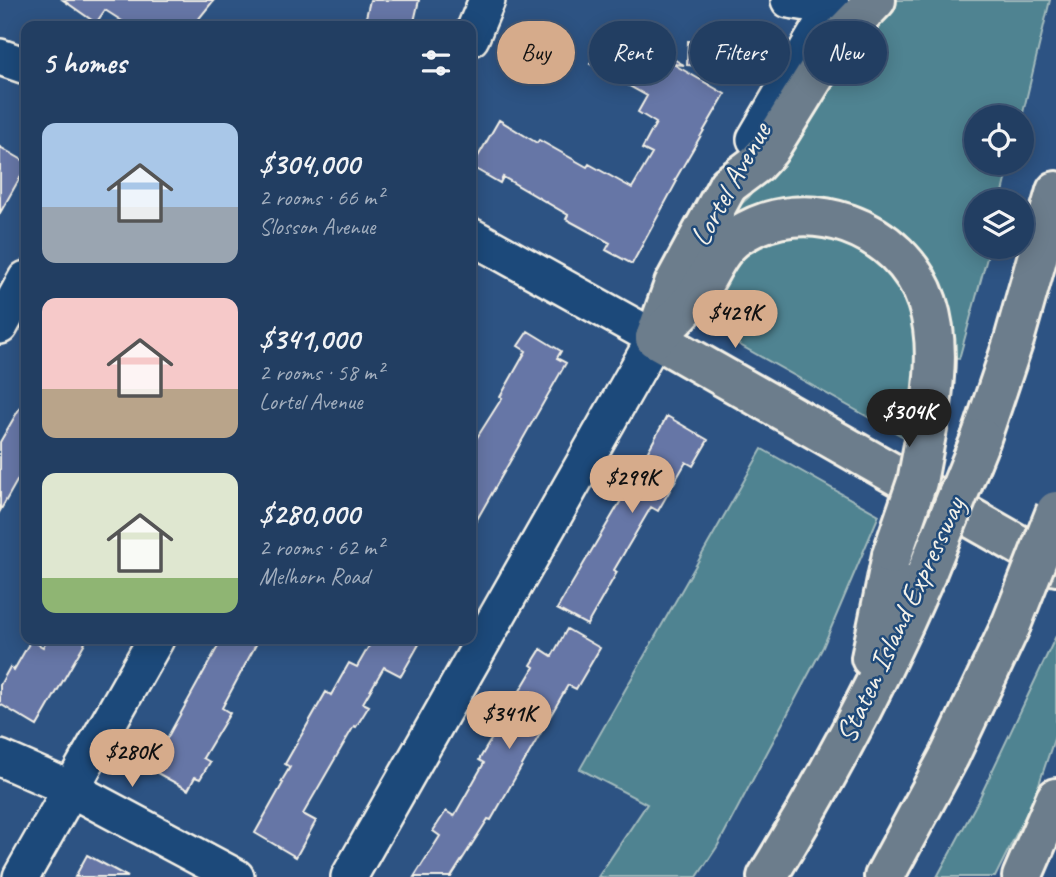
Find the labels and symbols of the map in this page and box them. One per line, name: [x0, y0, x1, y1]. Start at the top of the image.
street label: Lortel Avenue: [681, 114, 780, 252]
pin: $429K: [686, 290, 784, 350]
pin: $304K: [860, 390, 958, 449]
pin: $299K: [583, 456, 681, 515]
street label: Staten Island Expressway: [826, 489, 974, 749]
pin: $341K: [460, 692, 558, 751]
pin: $280K: [83, 730, 181, 789]

